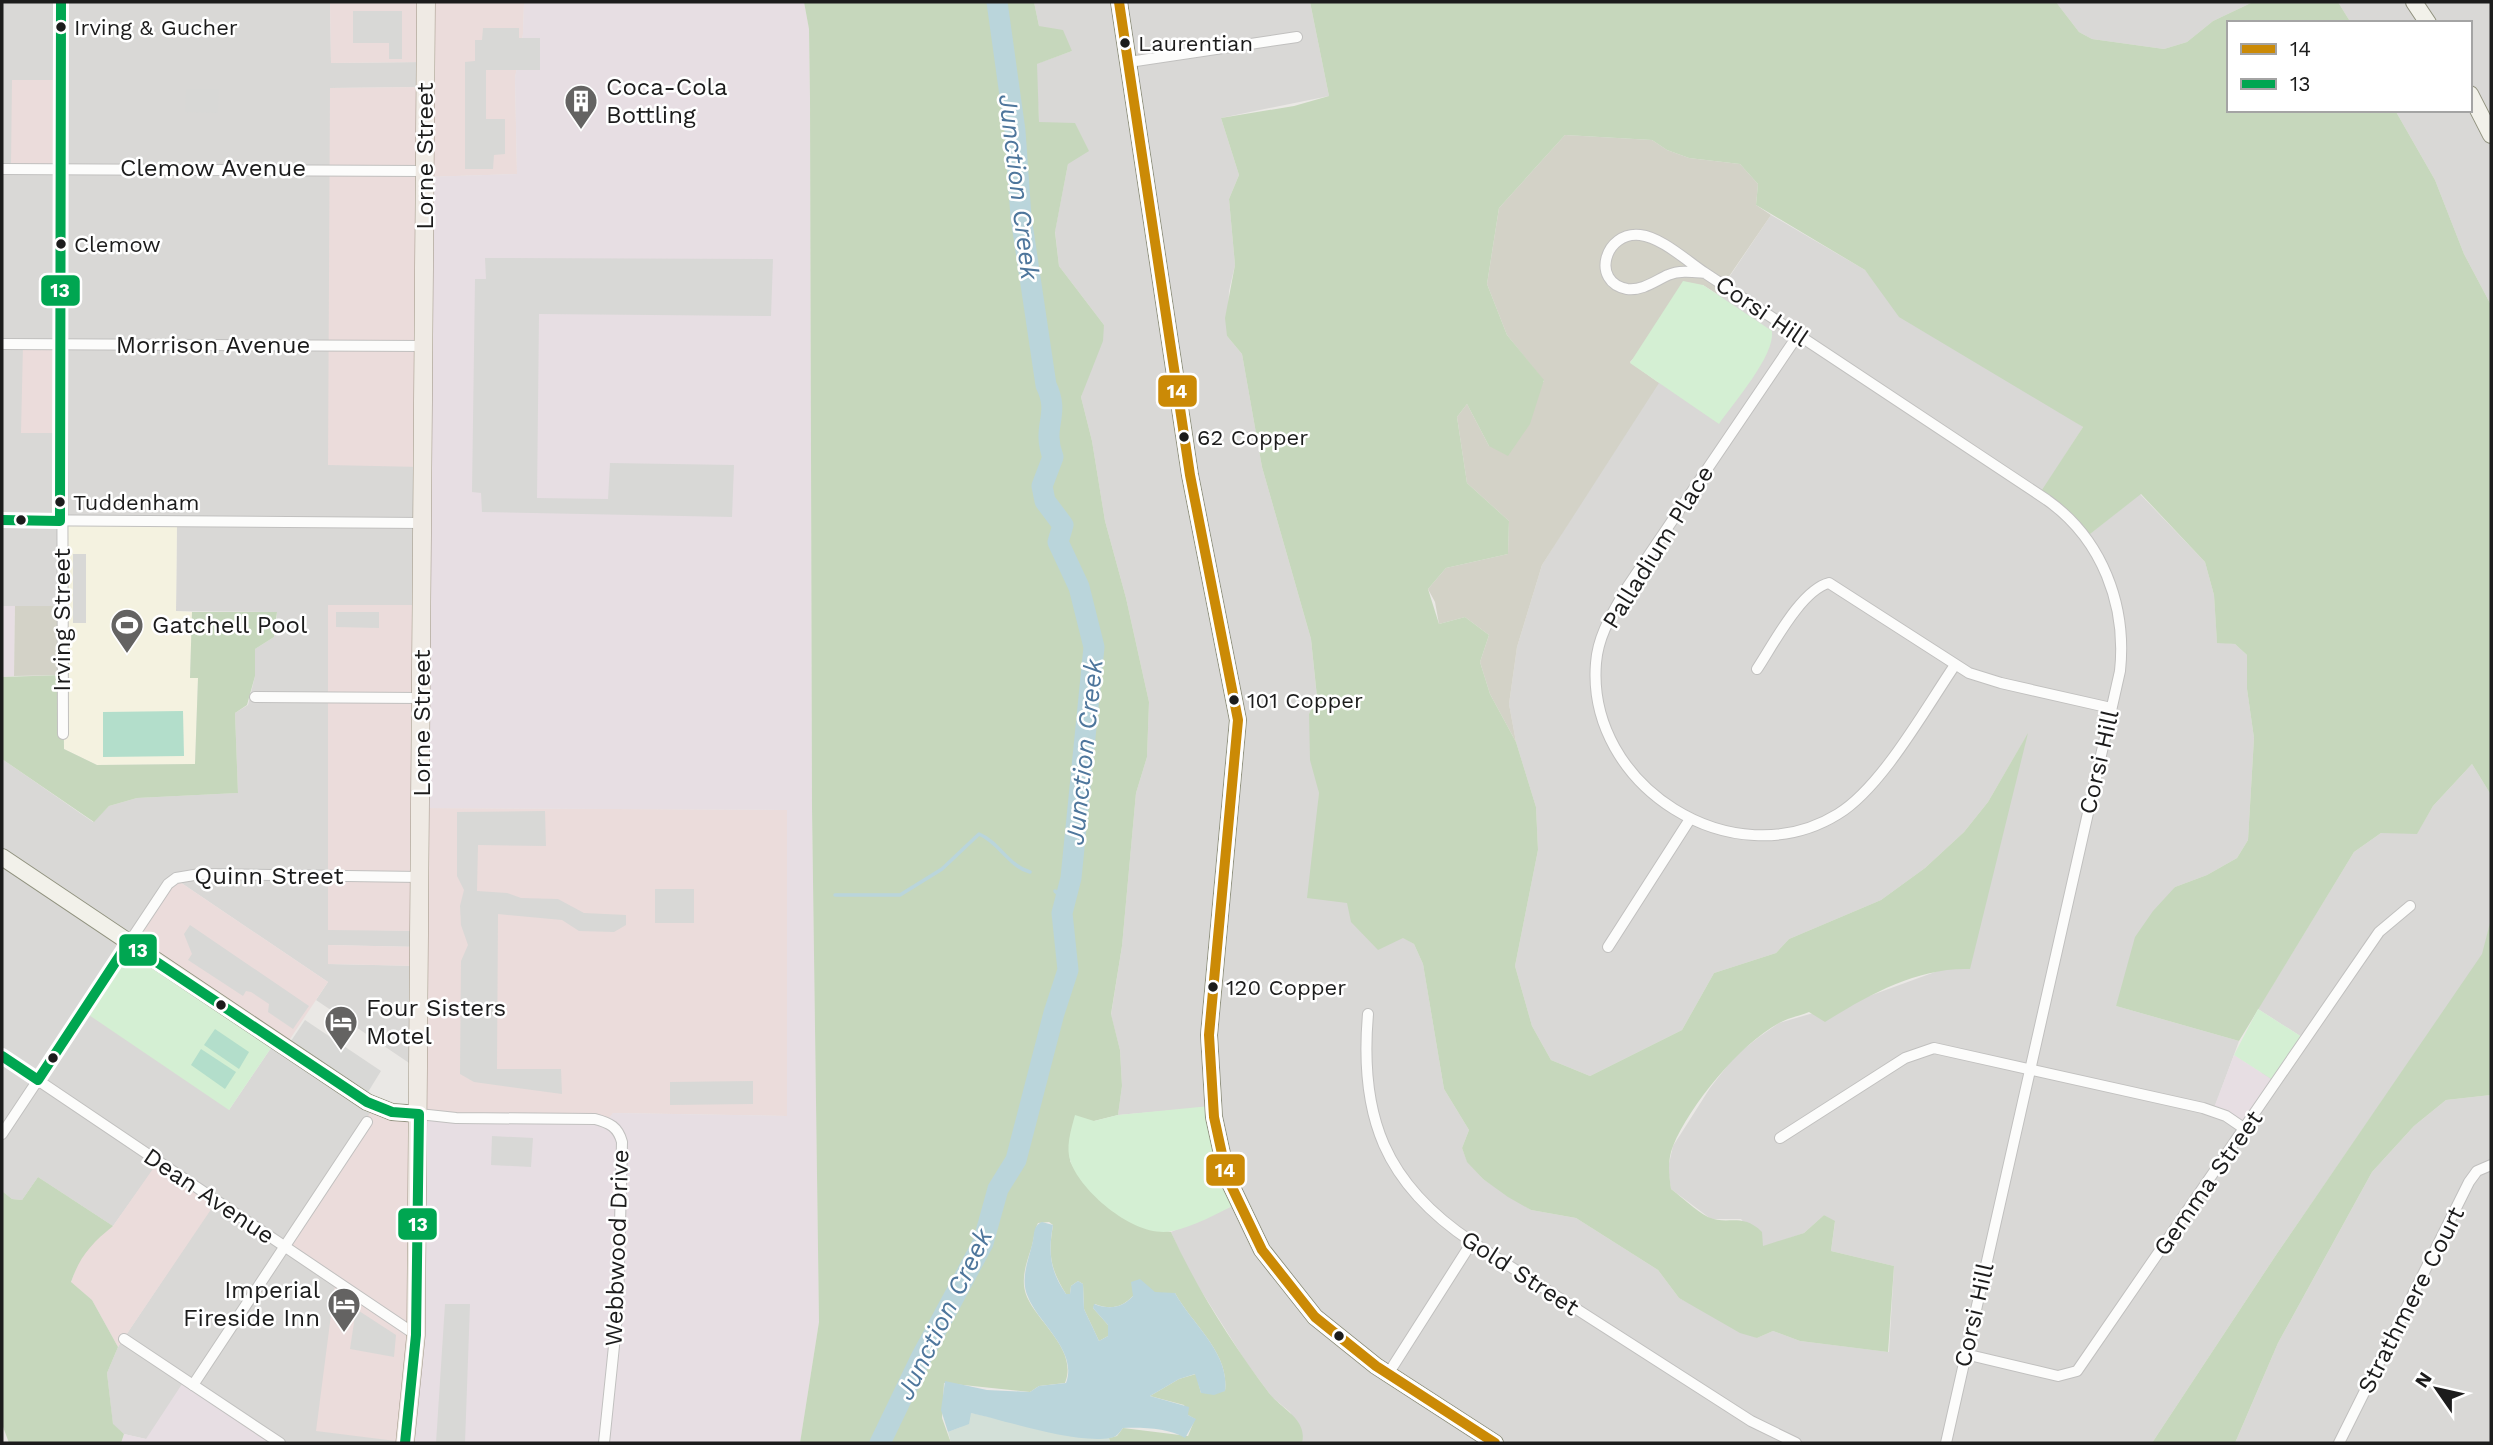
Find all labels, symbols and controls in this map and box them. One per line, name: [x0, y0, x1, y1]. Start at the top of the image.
place label: Irving & Gucher: [74, 15, 238, 40]
marker: Irving & Gucher: [54, 20, 68, 34]
legend: [2227, 21, 2472, 112]
place label: Laurentian: [1138, 31, 1253, 56]
marker: Laurentian: [1118, 36, 1132, 50]
text: 14: [2290, 36, 2311, 61]
text: 13: [2290, 71, 2310, 96]
place label: Coca-Cola Bottling: [606, 73, 728, 129]
street label: Lorne Street: [411, 82, 439, 230]
building icon: Coca-Cola Bottling: [562, 82, 600, 131]
water label: Junction Creek: [993, 92, 1045, 282]
street label: Clemow Avenue: [120, 154, 306, 182]
place label: Clemow: [74, 232, 161, 257]
marker: Clemow: [54, 237, 68, 251]
street label: Corsi Hill: [1710, 270, 1814, 353]
line badge: 13: [40, 274, 81, 307]
text: 13: [50, 279, 70, 302]
street label: Morrison Avenue: [116, 331, 310, 359]
line badge: 14: [1157, 374, 1198, 408]
text: 14: [1167, 380, 1187, 403]
place label: 62 Copper: [1197, 425, 1308, 450]
marker: 62 Copper: [1177, 430, 1191, 444]
street label: Palladium Place: [1597, 460, 1719, 634]
place label: Tuddenham: [73, 490, 199, 515]
marker: Tuddenham: [53, 495, 67, 509]
unlabelled marker: [14, 513, 28, 527]
street label: Irving Street: [48, 548, 76, 692]
sports icon: Gatchell Pool: [108, 606, 146, 655]
place label: Gatchell Pool: [152, 611, 308, 639]
street label: Lorne Street: [408, 649, 436, 797]
water label: Junction Creek: [1059, 657, 1109, 847]
place label: 101 Copper: [1247, 688, 1363, 713]
marker: 101 Copper: [1227, 693, 1241, 707]
street label: Corsi Hill: [2073, 707, 2125, 817]
street label: Quinn Street: [194, 862, 344, 890]
line badge: 13: [118, 933, 158, 967]
text: 13: [128, 939, 148, 962]
place label: 120 Copper: [1226, 975, 1346, 1000]
marker: 120 Copper: [1206, 980, 1220, 994]
place label: Four Sisters Motel: [366, 994, 506, 1050]
unlabelled marker: [214, 998, 228, 1012]
hotel icon: Four Sisters Motel: [322, 1003, 360, 1052]
unlabelled marker: [46, 1051, 60, 1065]
street label: Gemma Street: [2148, 1105, 2268, 1261]
street label: Dean Avenue: [138, 1142, 280, 1250]
street label: Webbwood Drive: [600, 1149, 634, 1347]
line badge: 14: [1205, 1153, 1246, 1187]
text: 14: [1215, 1159, 1235, 1182]
street label: Strathmere Court: [2352, 1202, 2470, 1398]
line badge: 13: [397, 1207, 438, 1241]
text: 13: [408, 1213, 428, 1236]
water label: Junction Creek: [890, 1223, 999, 1405]
street label: Gold Street: [1456, 1225, 1584, 1321]
street label: Corsi Hill: [1948, 1260, 2000, 1370]
place label: Imperial Fireside Inn: [183, 1276, 321, 1332]
hotel icon: Imperial Fireside Inn: [325, 1285, 363, 1334]
unlabelled marker: [1332, 1329, 1346, 1343]
north arrow: [2402, 1354, 2472, 1424]
text: N: [2410, 1368, 2437, 1392]

